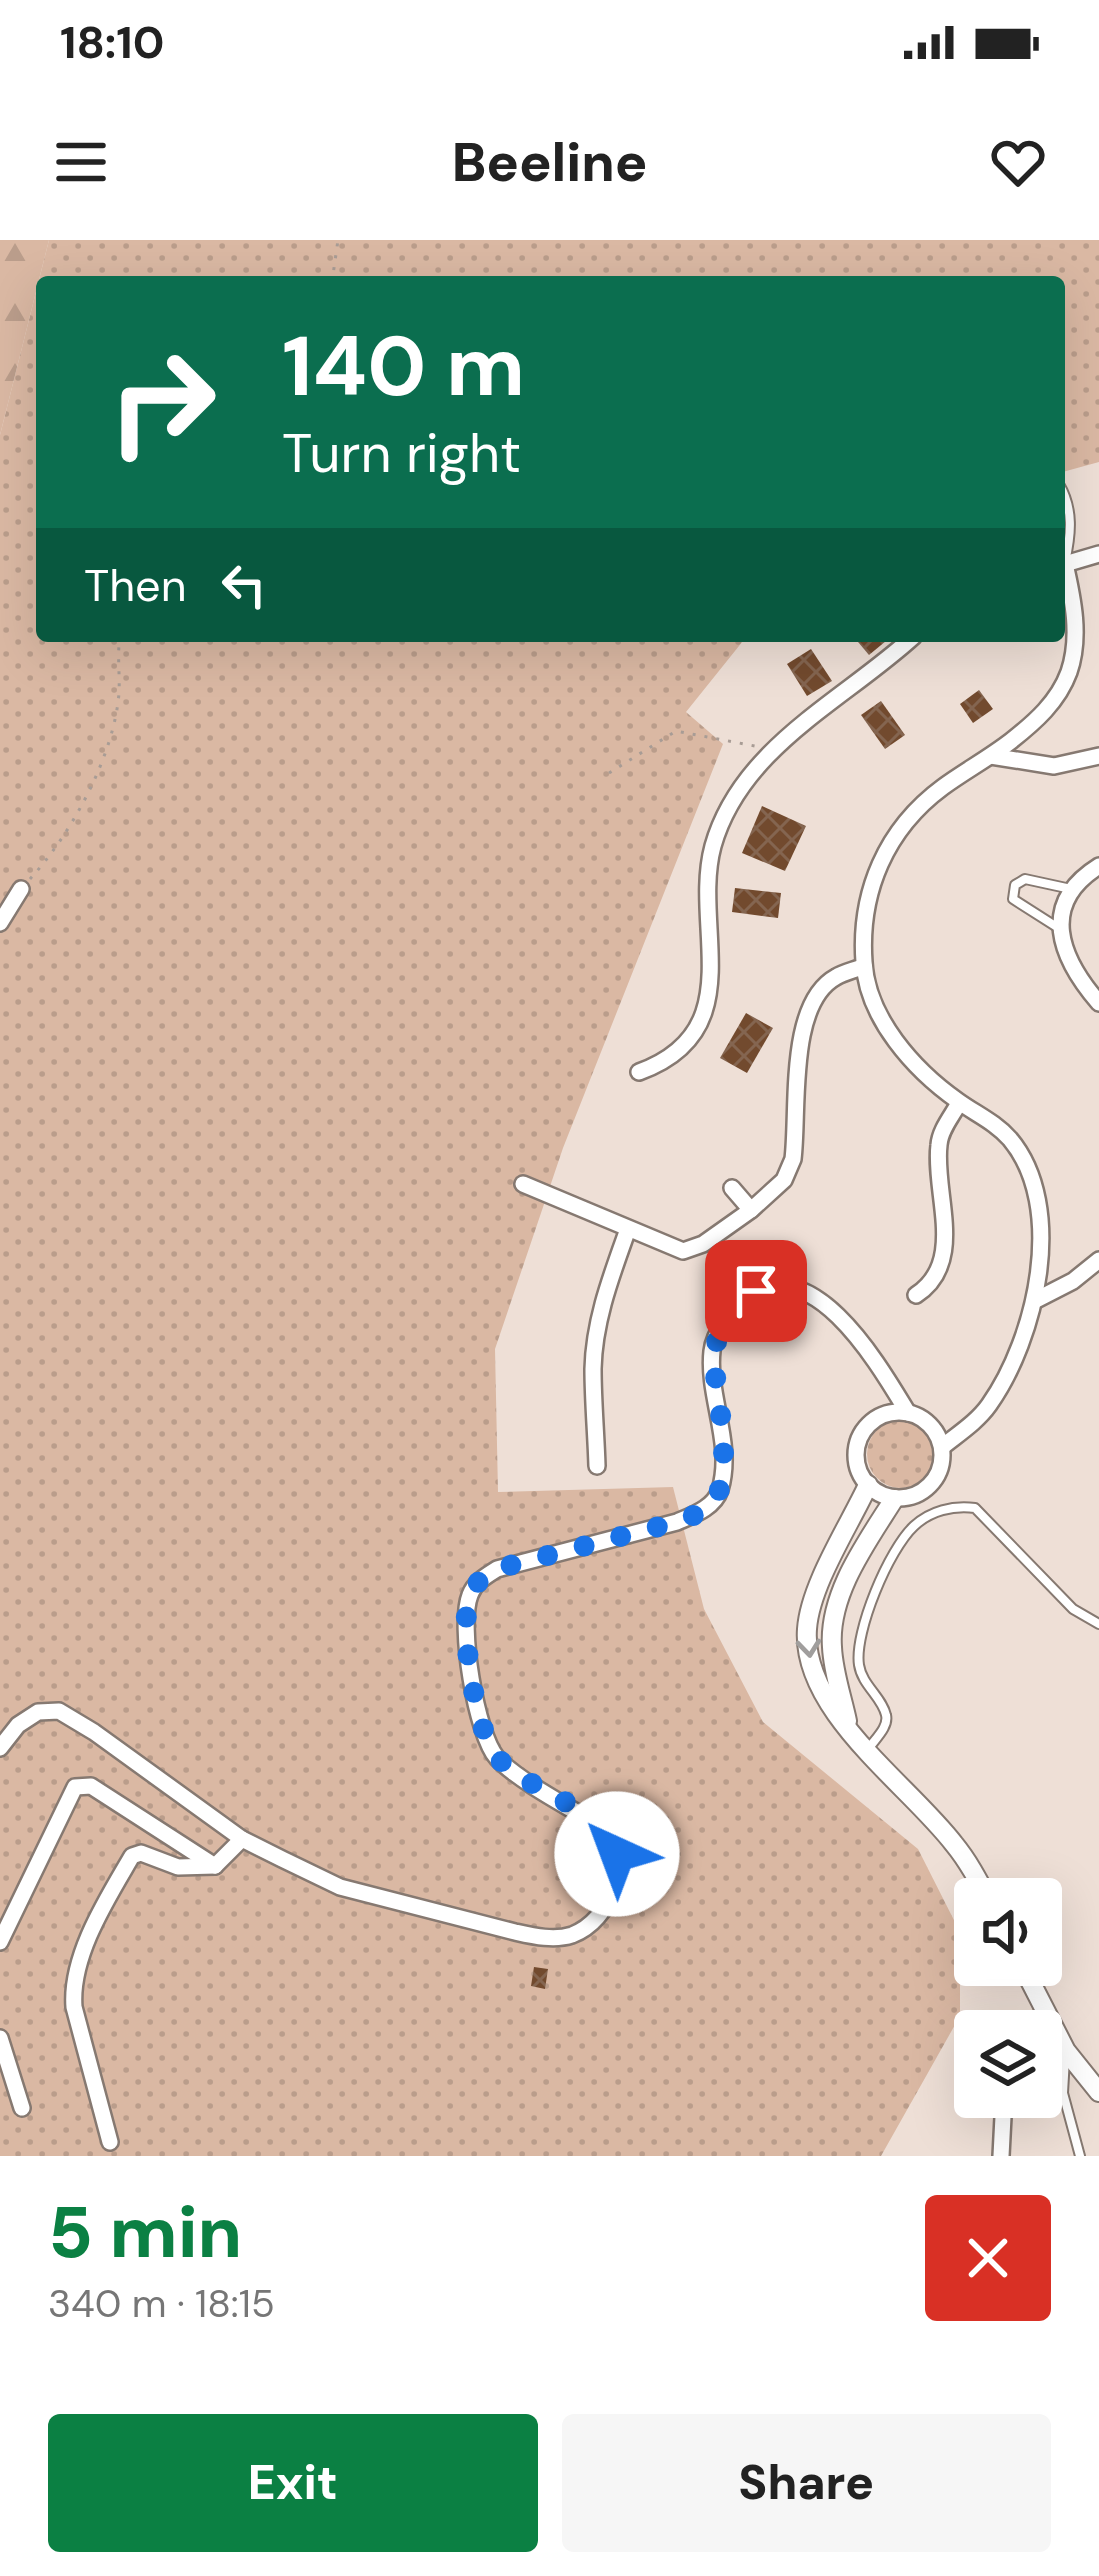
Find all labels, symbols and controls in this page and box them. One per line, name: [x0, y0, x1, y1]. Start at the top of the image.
text: 18:10: [60, 13, 164, 72]
text: Beeline: [452, 127, 647, 198]
icon: menu: [48, 129, 114, 195]
icon: heart: [985, 129, 1051, 195]
text: 140 m: [282, 312, 525, 421]
icon: right: [84, 324, 240, 480]
text: Turn right: [282, 418, 521, 489]
icon: left: [211, 552, 277, 618]
text: Then: [84, 556, 187, 615]
pin: [705, 1240, 807, 1342]
icon: arrive: [723, 1258, 789, 1324]
one-way arrow: [796, 1639, 821, 1658]
position arrow: [554, 1791, 680, 1917]
map controls: [954, 1878, 1062, 2118]
button: sound: [954, 1878, 1062, 1986]
button: layers: [954, 2010, 1062, 2118]
text: 5 min: [48, 2186, 242, 2279]
button: close: [925, 2195, 1051, 2321]
text: 340 m · 18:15: [48, 2278, 275, 2329]
button: Exit: [48, 2414, 538, 2552]
button: Share: [562, 2414, 1051, 2552]

